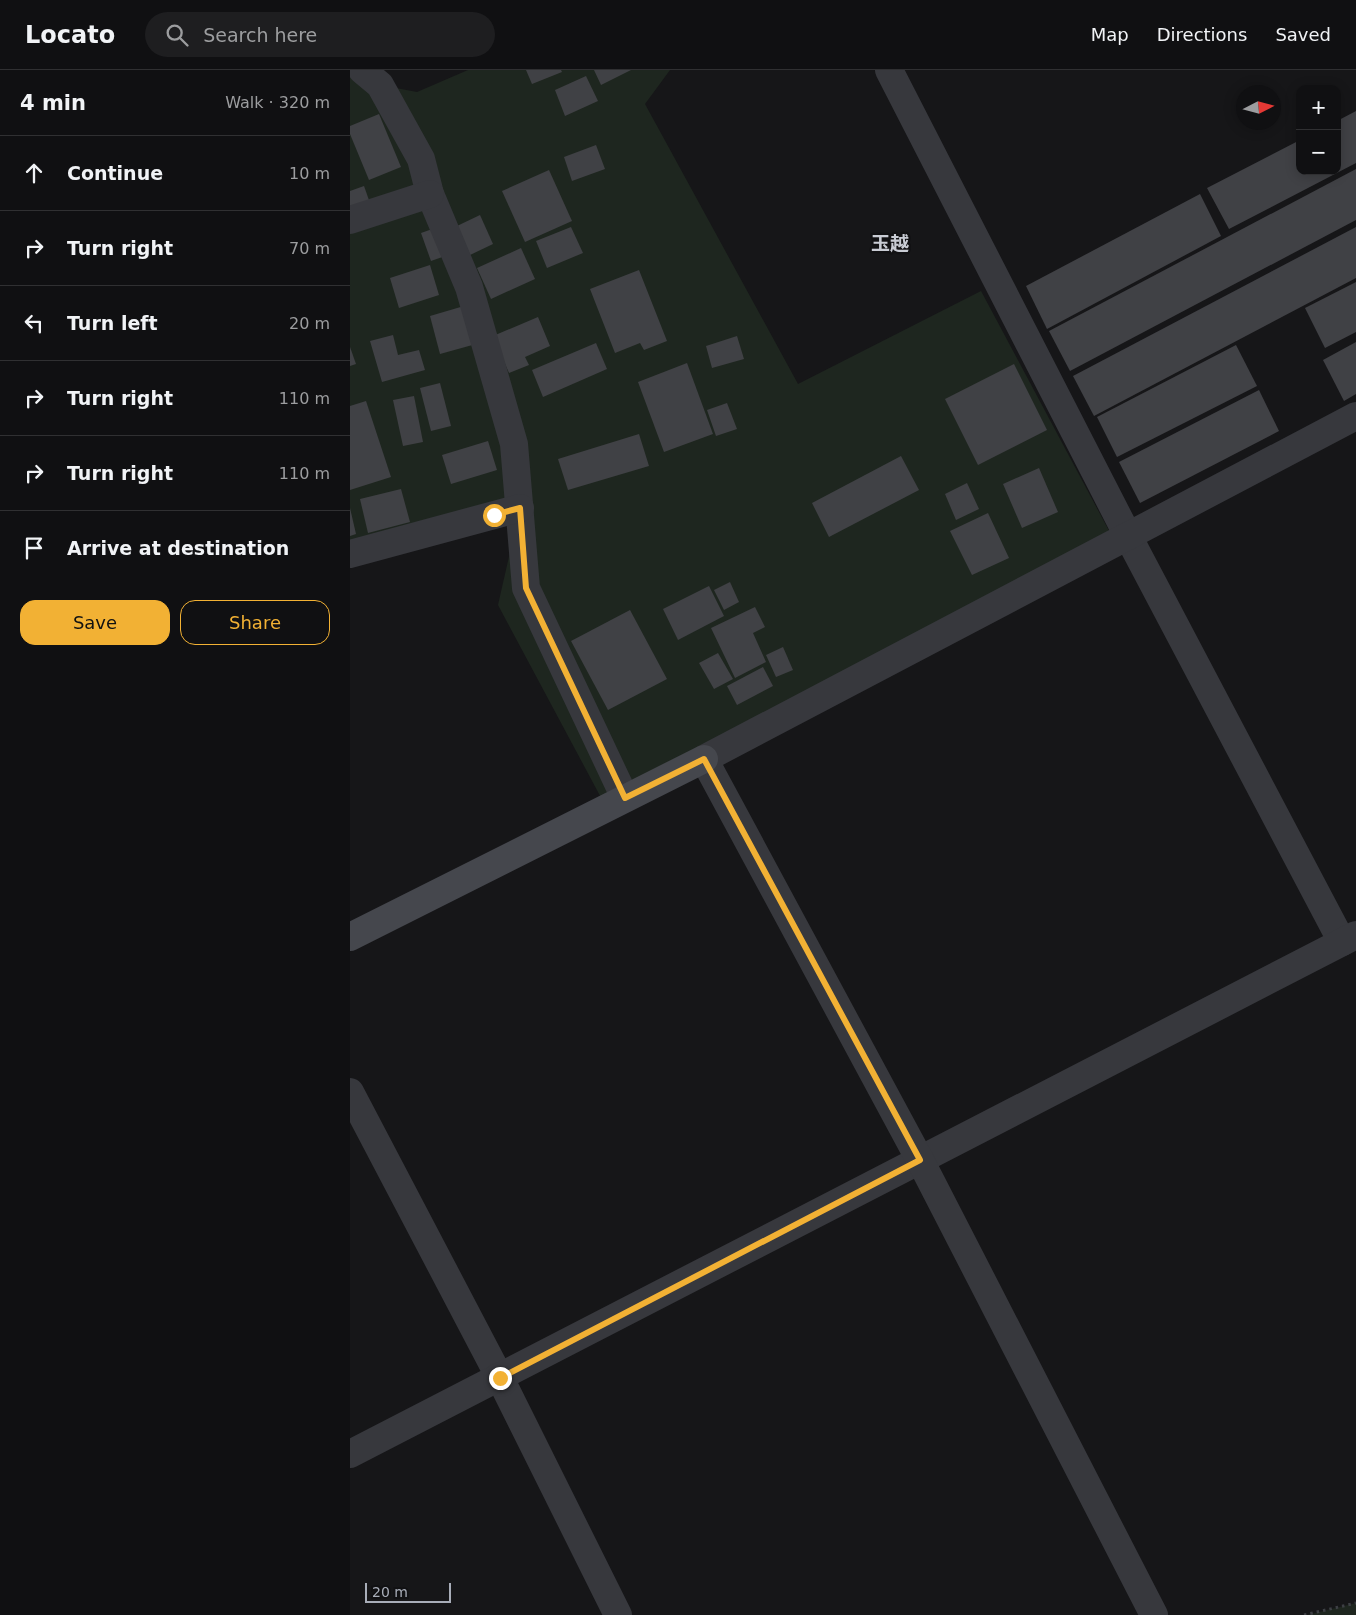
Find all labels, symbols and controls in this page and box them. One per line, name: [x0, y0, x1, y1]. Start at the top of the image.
search box: [145, 12, 495, 57]
text: Locato: [25, 21, 115, 49]
icon: search: [163, 21, 191, 49]
text: Search here: [203, 24, 317, 46]
text: Map: [1091, 24, 1129, 45]
text: Directions: [1157, 24, 1247, 45]
text: Saved: [1275, 24, 1331, 45]
north arrow: [1236, 85, 1281, 130]
map controls: [1296, 85, 1341, 175]
button: +: [1296, 85, 1341, 130]
text: 4 min: [20, 91, 86, 115]
text: Walk · 320 m: [225, 93, 330, 112]
button: −: [1296, 130, 1341, 175]
icon: ahead: [20, 159, 48, 187]
text: Continue: [67, 162, 163, 184]
text: 10 m: [289, 164, 330, 183]
district label: 玉越: [871, 232, 909, 254]
icon: right: [20, 234, 48, 262]
text: Turn right: [67, 237, 173, 259]
text: 70 m: [289, 239, 330, 258]
icon: left: [20, 309, 48, 337]
text: Turn left: [67, 312, 158, 334]
text: 20 m: [289, 314, 330, 333]
icon: right: [20, 384, 48, 412]
text: Turn right: [67, 387, 173, 409]
text: 110 m: [279, 389, 330, 408]
icon: right: [20, 459, 48, 487]
text: Turn right: [67, 462, 173, 484]
text: 110 m: [279, 464, 330, 483]
route start: [483, 504, 506, 527]
icon: arrive: [20, 534, 48, 562]
text: Arrive at destination: [67, 537, 289, 559]
button: Save: [20, 600, 170, 645]
button: Share: [180, 600, 330, 645]
route end: [489, 1367, 512, 1390]
scale bar: [365, 1580, 451, 1603]
text: 20 m: [372, 1584, 408, 1600]

